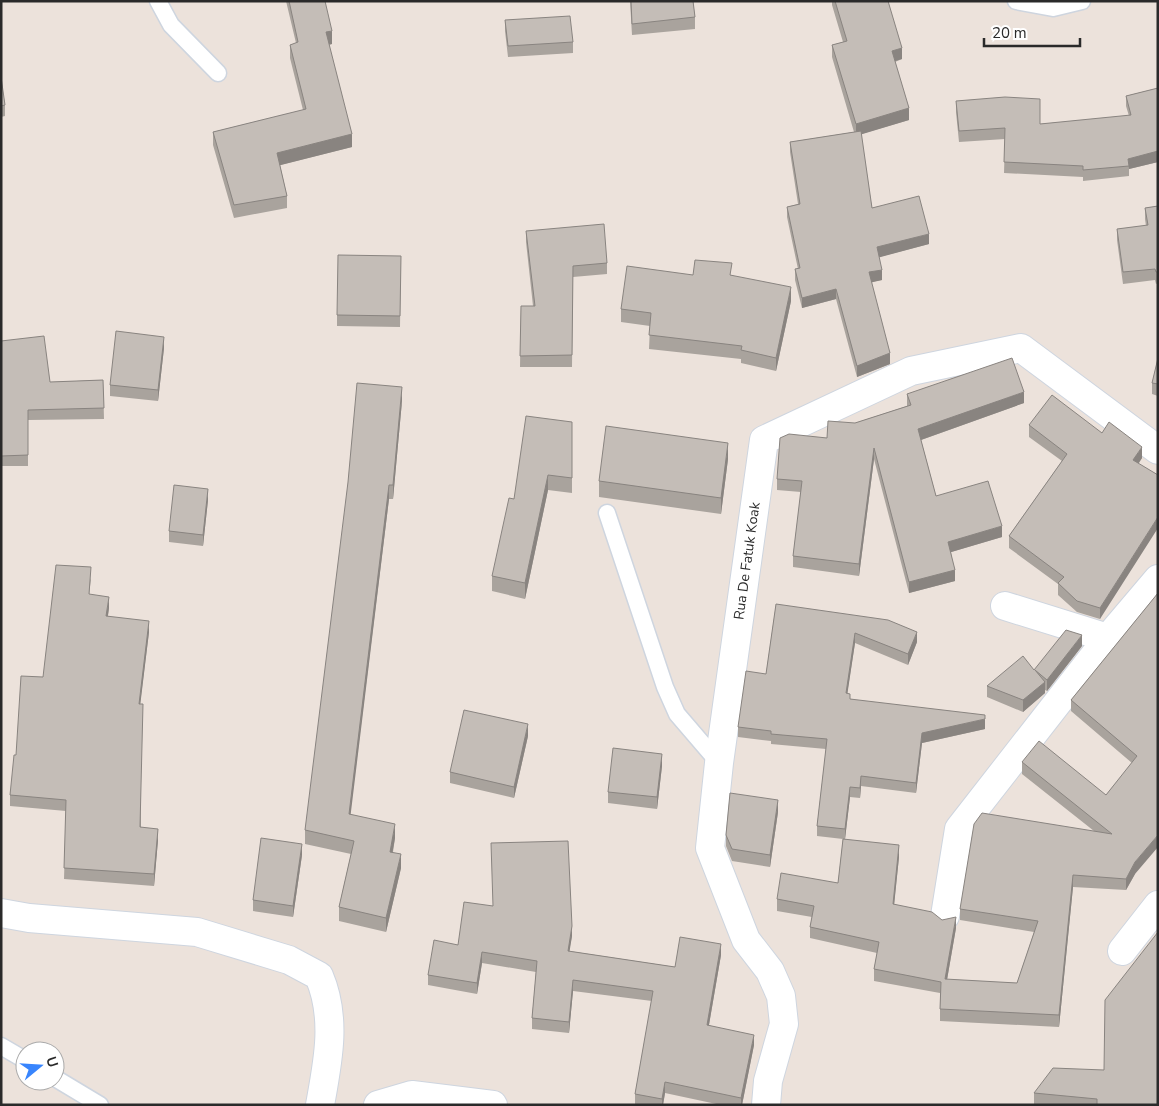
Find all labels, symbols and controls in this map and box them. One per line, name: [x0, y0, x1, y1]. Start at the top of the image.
scale bar: [984, 15, 1080, 47]
text: 20 m: [992, 23, 1027, 43]
street label: Rua De Fatuk Koak: [729, 500, 765, 621]
north arrow: [15, 1041, 65, 1091]
text: U: [41, 1054, 63, 1070]

